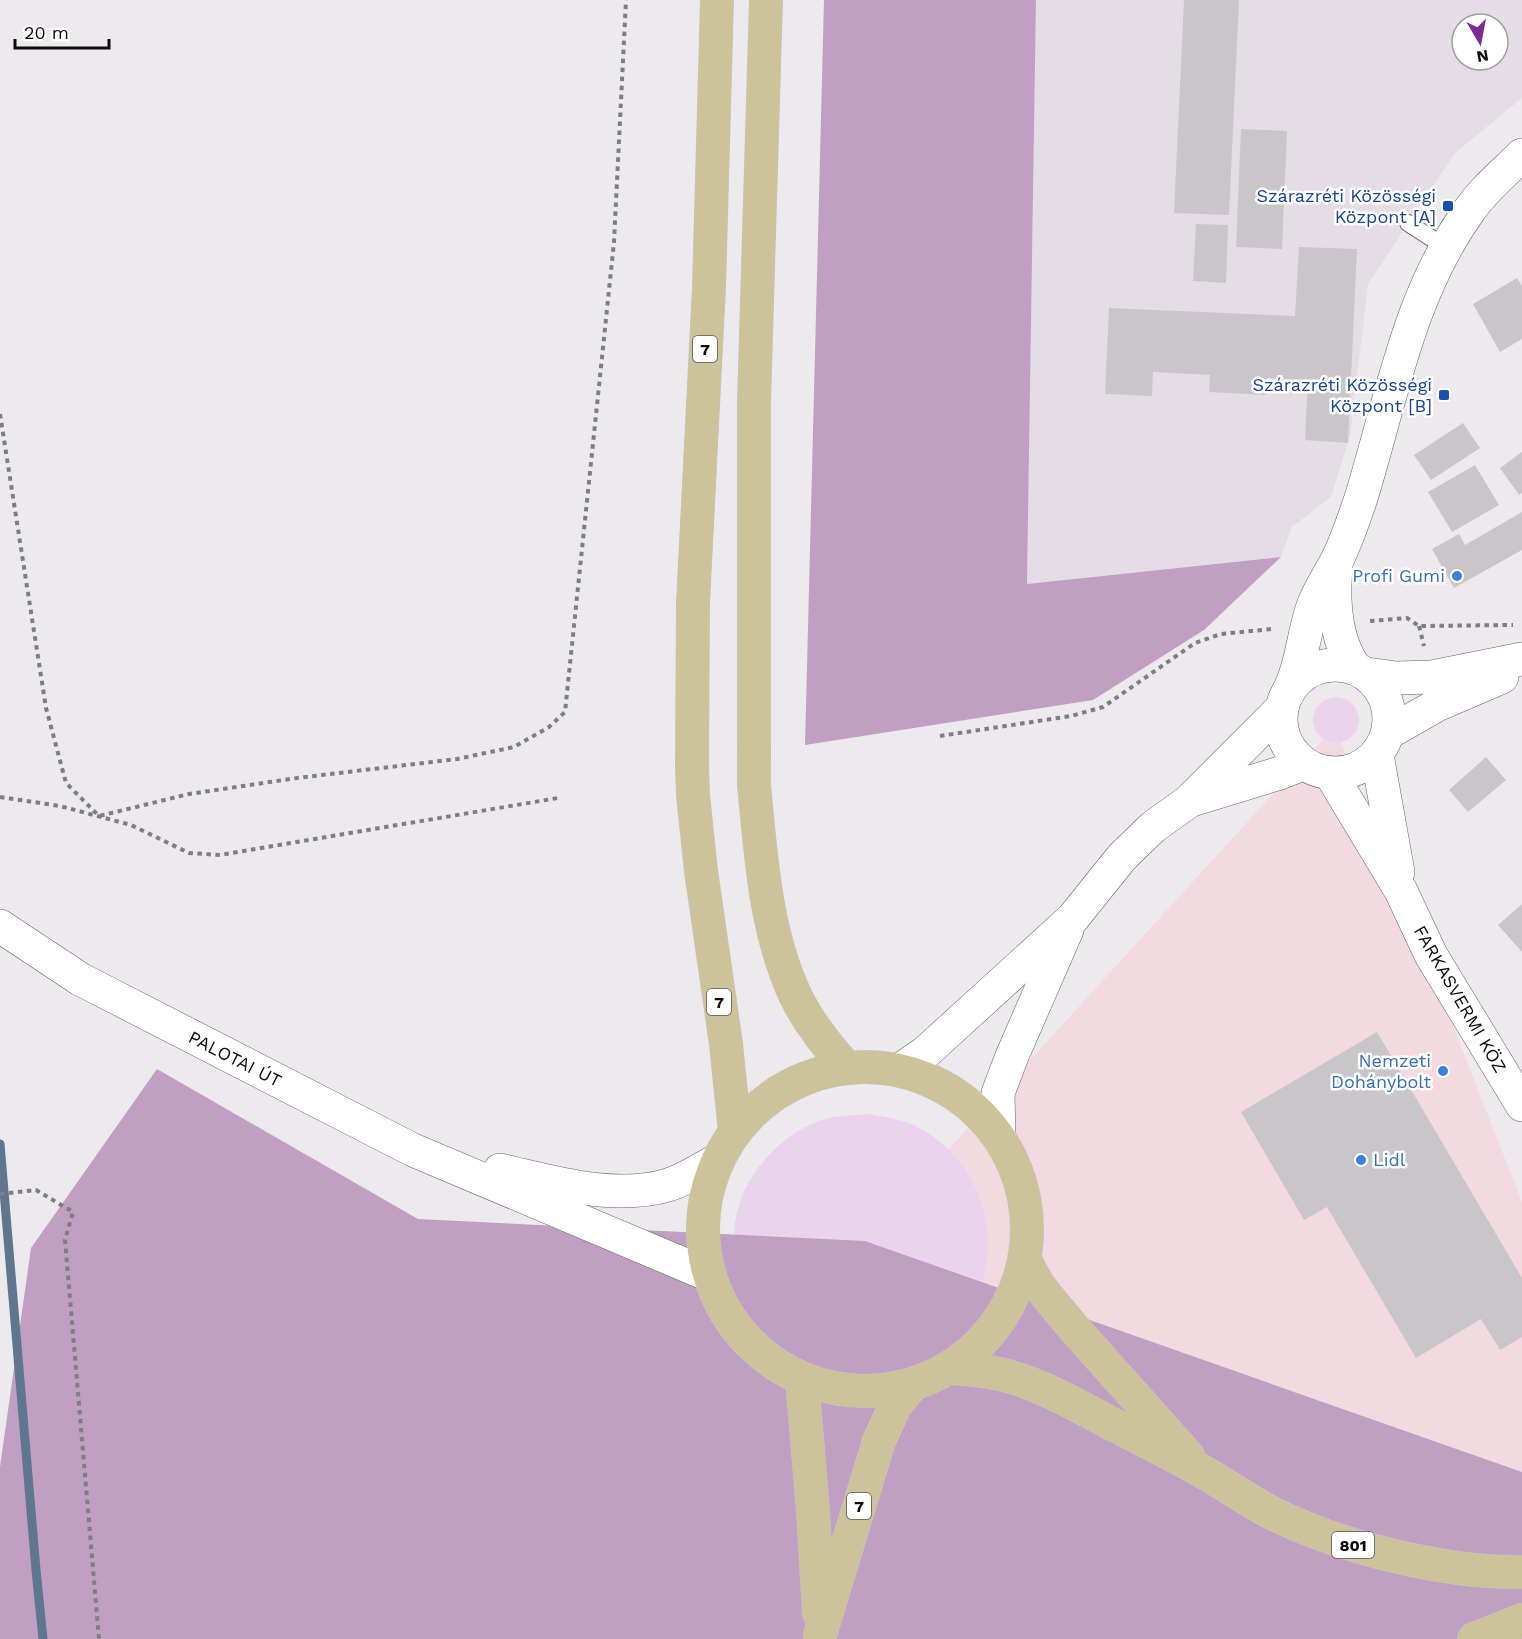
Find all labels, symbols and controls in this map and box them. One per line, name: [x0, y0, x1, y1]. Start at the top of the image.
scale bar: [15, 12, 110, 50]
north arrow: [1450, 12, 1510, 72]
text: 20 m: [24, 22, 69, 43]
text: N: [1475, 46, 1490, 67]
place label: Szárazréti Közösségi Központ [A]: [1257, 185, 1436, 227]
marker: Szárazréti Közösségi Központ [A]: [1441, 199, 1455, 213]
road number: 7: [693, 336, 717, 362]
place label: Szárazréti Közösségi Központ [B]: [1253, 374, 1432, 416]
marker: Szárazréti Közösségi Központ [B]: [1437, 388, 1451, 402]
place label: Profi Gumi: [1352, 565, 1445, 586]
marker: Profi Gumi: [1450, 569, 1464, 583]
street label: FARKASVERMI KÖZ: [1410, 922, 1511, 1076]
road number: 7: [707, 989, 731, 1015]
street label: PALOTAI ÚT: [185, 1026, 285, 1091]
place label: Nemzeti Dohánybolt: [1331, 1050, 1431, 1092]
marker: Nemzeti Dohánybolt: [1436, 1064, 1450, 1078]
place label: Lidl: [1373, 1149, 1406, 1170]
marker: Lidl: [1354, 1153, 1368, 1167]
road number: 7: [847, 1493, 871, 1519]
road number: 801: [1332, 1532, 1374, 1558]

